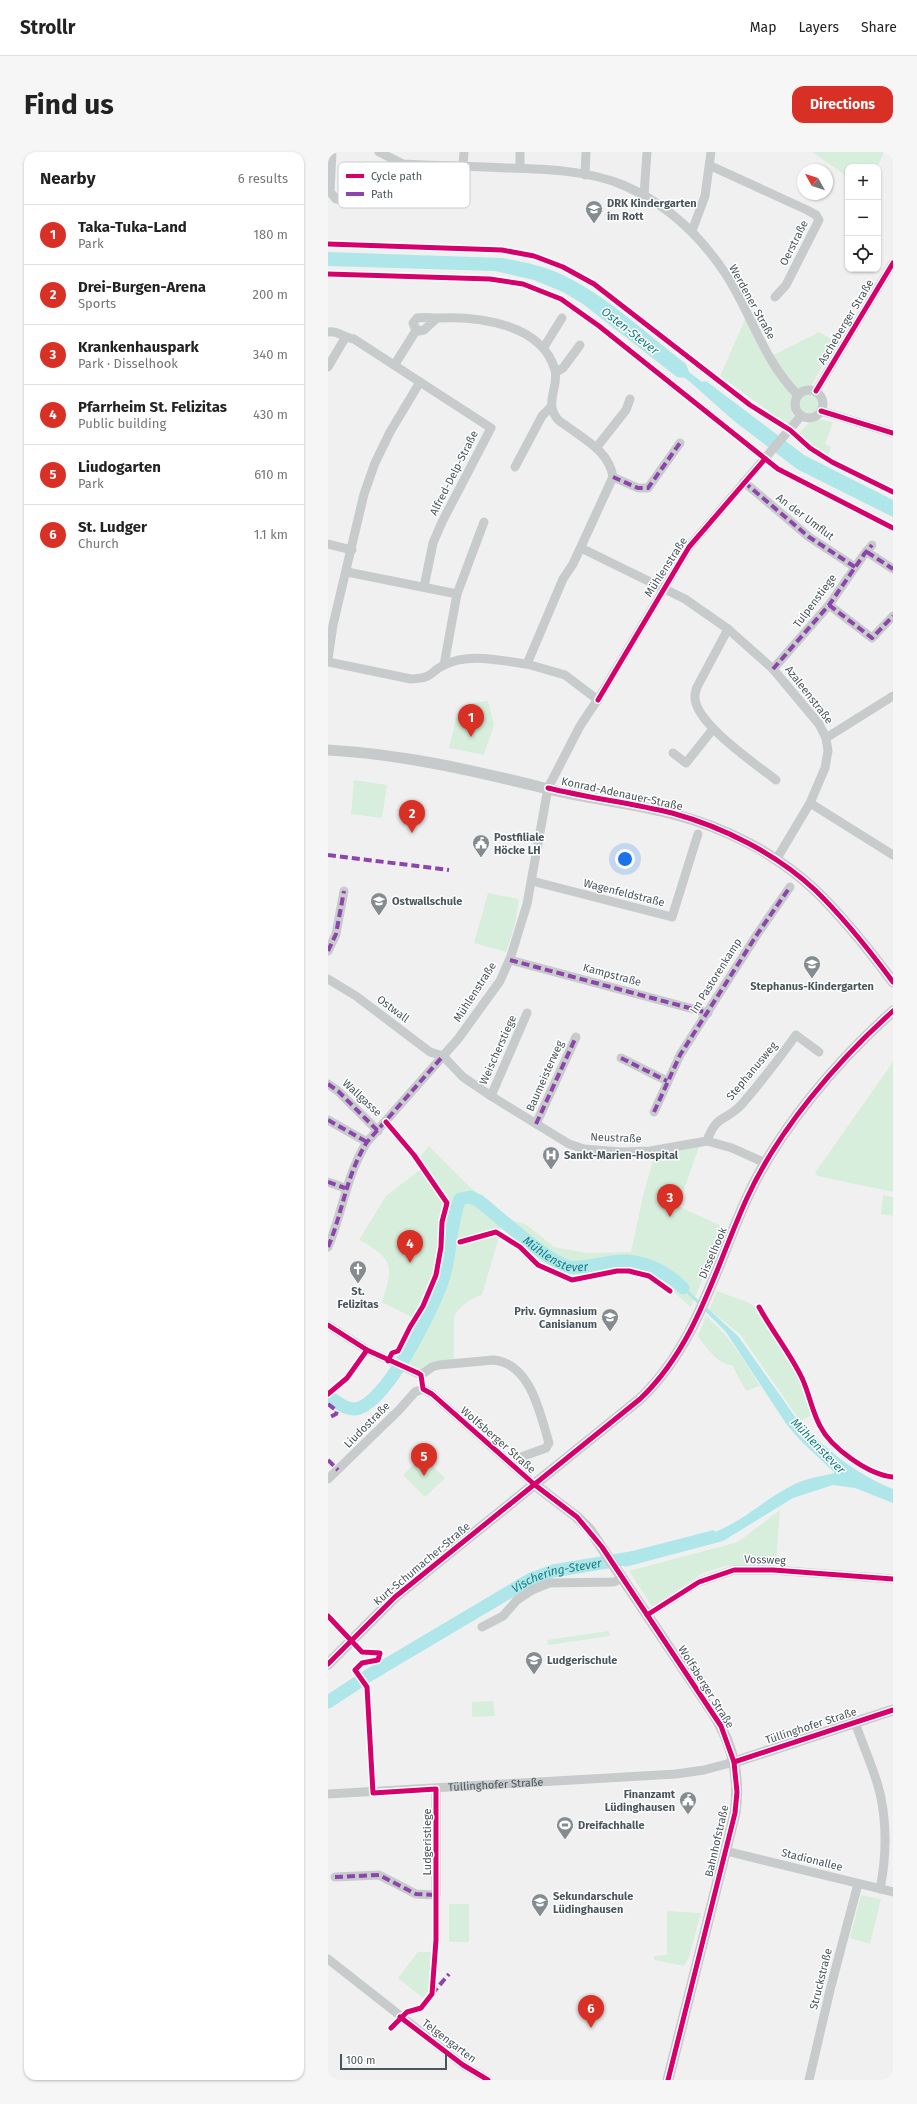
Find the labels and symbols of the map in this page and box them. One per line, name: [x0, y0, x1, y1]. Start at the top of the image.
legend: [338, 162, 470, 208]
north arrow: [797, 164, 833, 200]
text: Cycle path: [371, 170, 422, 183]
text: Path: [371, 188, 393, 201]
place label: DRK Kindergarten im Rott: [607, 197, 697, 223]
school or university icon: DRK Kindergarten im Rott: [584, 199, 604, 224]
street label: Oerstraße: [777, 218, 811, 268]
street label: Werdener Straße: [726, 262, 778, 342]
street label: Ascheberger Straße: [816, 277, 876, 367]
water label: Osten-Stever: [599, 304, 662, 358]
street label: Alfred-Delp-Straße: [427, 428, 481, 518]
street label: An der Umflut: [774, 491, 836, 543]
street label: Mühlenstraße: [642, 535, 690, 599]
street label: Tulpenstiege: [791, 572, 839, 630]
street label: Azaleenstraße: [782, 663, 836, 727]
pin: 1: [458, 704, 484, 737]
street label: Konrad-Adenauer-Straße: [560, 775, 684, 813]
pin: 2: [399, 800, 425, 833]
place label: Postfiliale Höcke LH: [494, 831, 544, 857]
public building icon: Postfiliale Höcke LH: [471, 833, 491, 858]
your location: [615, 849, 635, 869]
street label: Wagenfeldstraße: [582, 877, 666, 909]
school or university icon: Ostwallschule: [369, 891, 389, 916]
place label: Ostwallschule: [392, 895, 462, 908]
street label: Im Pastorenkamp: [688, 936, 744, 1016]
school or university icon: Stephanus-Kindergarten: [802, 954, 822, 979]
street label: Mühlenstraße: [451, 960, 499, 1024]
street label: Kampstraße: [581, 961, 643, 989]
place label: Stephanus-Kindergarten: [750, 980, 874, 993]
street label: Ostwall: [374, 993, 412, 1025]
street label: Weischerstiege: [477, 1013, 519, 1087]
street label: Baumeisterweg: [524, 1038, 567, 1114]
street label: Stephanusweg: [724, 1039, 780, 1103]
street label: Wallgasse: [340, 1077, 384, 1119]
street label: Neustraße: [590, 1131, 642, 1145]
hospital icon: Sankt-Marien-Hospital: [541, 1145, 561, 1170]
place label: Sankt-Marien-Hospital: [564, 1149, 679, 1162]
pin: 3: [657, 1184, 683, 1217]
street label: Disselhook: [696, 1225, 730, 1281]
pin: 4: [397, 1230, 423, 1263]
water label: Mühlenstever: [520, 1233, 589, 1274]
church icon: St. Felizitas: [348, 1259, 368, 1284]
place label: St. Felizitas: [338, 1285, 379, 1311]
place label: Priv. Gymnasium Canisianum: [514, 1305, 597, 1331]
school or university icon: Priv. Gymnasium Canisianum: [600, 1307, 620, 1332]
street label: Liudostraße: [341, 1399, 393, 1451]
street label: Wolfsberger Straße: [458, 1404, 538, 1476]
water label: Mühlenstever: [788, 1415, 848, 1477]
pin: 5: [411, 1443, 437, 1476]
street label: Kurt-Schumacher-Straße: [371, 1520, 473, 1608]
street label: Vossweg: [744, 1553, 786, 1567]
water label: Vischering-Stever: [509, 1556, 603, 1596]
street label: Wolfsberger Straße: [675, 1643, 737, 1731]
school or university icon: Ludgerischule: [524, 1650, 544, 1675]
place label: Ludgerischule: [547, 1654, 617, 1667]
street label: Tüllinghofer Straße: [764, 1705, 858, 1747]
street label: Tüllinghofer Straße: [448, 1775, 544, 1794]
place label: Finanzamt Lüdinghausen: [605, 1788, 676, 1814]
public building icon: Finanzamt Lüdinghausen: [678, 1790, 698, 1815]
street label: Bahnhofstraße: [702, 1804, 732, 1878]
street label: Ludgeristiege: [421, 1809, 434, 1875]
sports icon: Dreifachhalle: [555, 1815, 575, 1840]
place label: Dreifachhalle: [578, 1819, 645, 1832]
street label: Stadionallee: [780, 1846, 844, 1874]
place label: Sekundarschule Lüdinghausen: [553, 1890, 633, 1916]
school or university icon: Sekundarschule Lüdinghausen: [530, 1892, 550, 1917]
street label: Struckstraße: [807, 1947, 835, 2011]
pin: 6: [578, 1995, 604, 2028]
street label: Telgengarten: [419, 2016, 479, 2066]
scale bar: [340, 2052, 447, 2071]

